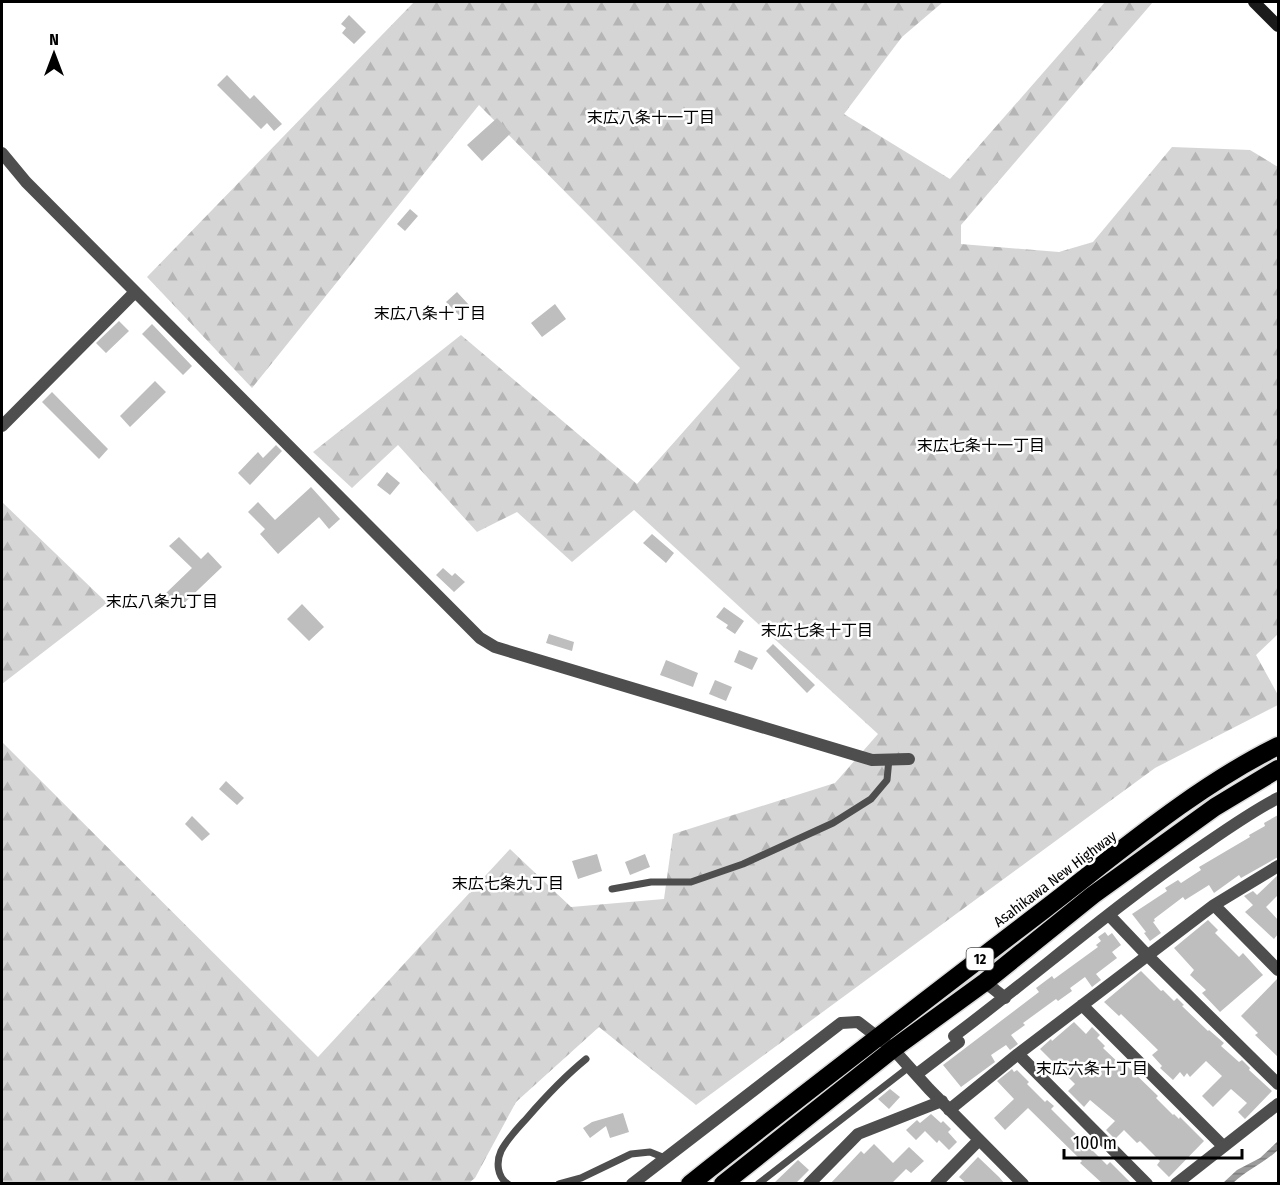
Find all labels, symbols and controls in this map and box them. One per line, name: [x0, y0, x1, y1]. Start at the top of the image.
north arrow: [24, 24, 84, 84]
text: N: [49, 30, 59, 49]
district label: 末広八条十一丁目: [587, 108, 715, 127]
district label: 末広八条十丁目: [374, 304, 486, 323]
district label: 末広七条十一丁目: [917, 436, 1045, 455]
district label: 末広八条九丁目: [106, 592, 218, 611]
district label: 末広七条十丁目: [761, 621, 873, 640]
street label: Asahikawa New Highway: [990, 827, 1120, 931]
district label: 末広七条九丁目: [452, 874, 564, 893]
road number: 12: [966, 948, 994, 970]
district label: 末広六条十丁目: [1036, 1059, 1148, 1078]
scale bar: [1064, 1122, 1242, 1160]
text: 100 m: [1073, 1132, 1117, 1154]

